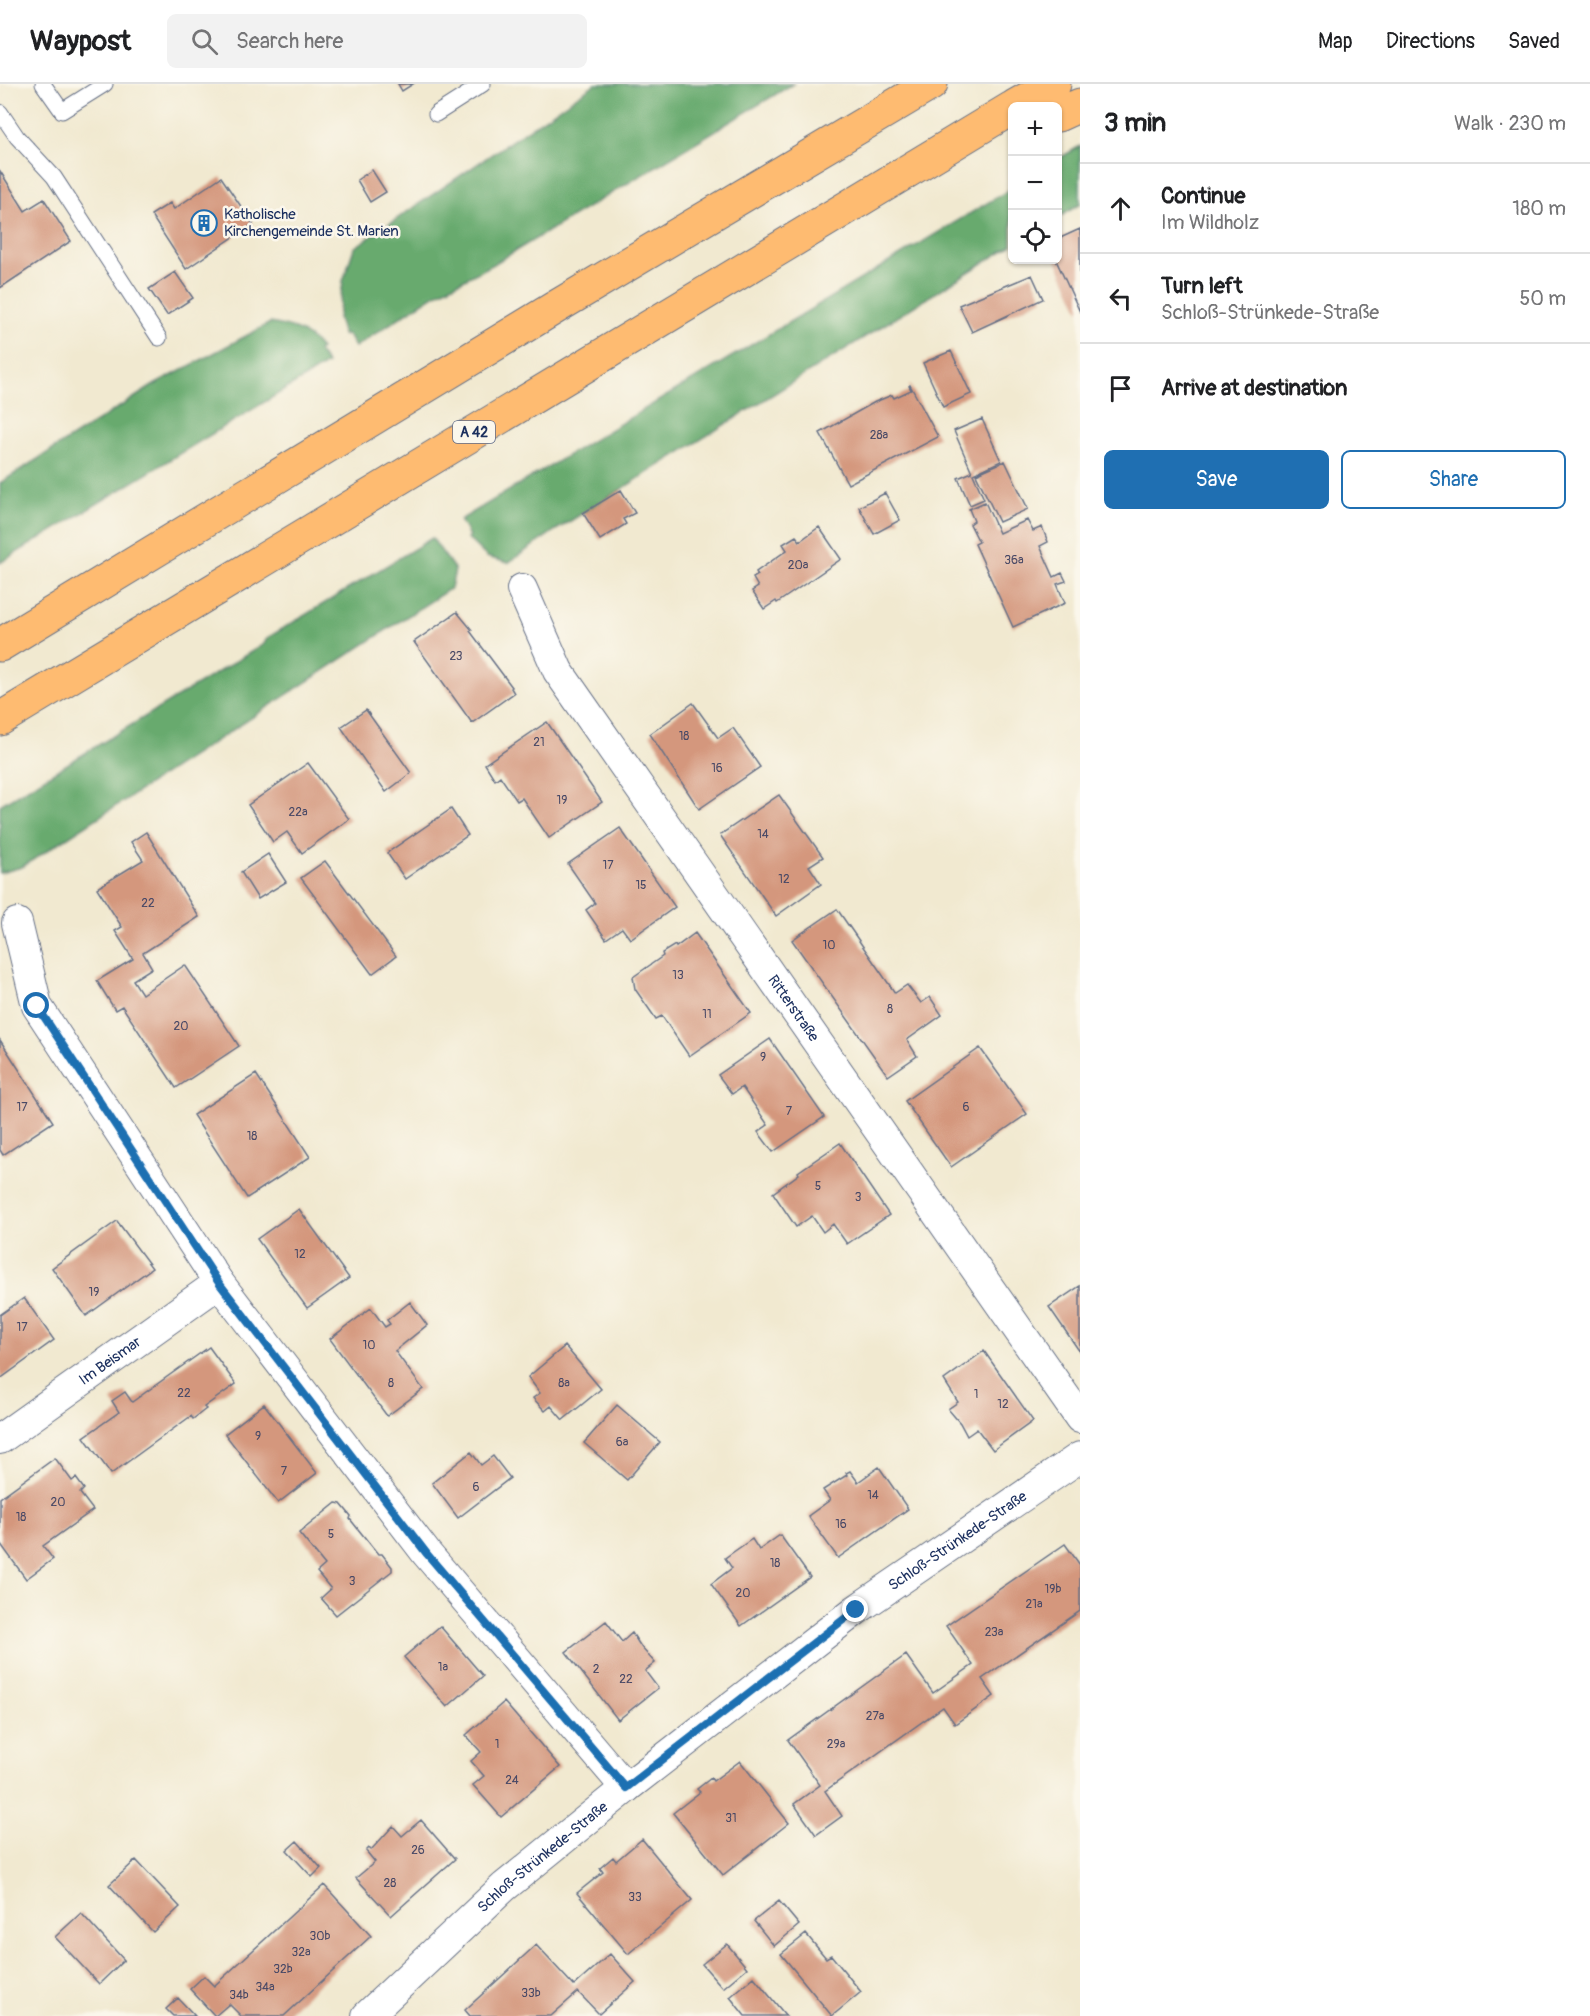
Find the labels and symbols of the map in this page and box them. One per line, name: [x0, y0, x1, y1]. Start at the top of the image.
place label: Katholische Kirchengemeinde St. Marien: [224, 205, 399, 241]
building icon: Katholische Kirchengemeinde St. Marien: [189, 208, 219, 238]
road number: A 42: [453, 421, 495, 443]
house number: 28a: [870, 428, 889, 443]
house number: 36a: [1004, 553, 1024, 568]
house number: 20a: [788, 558, 809, 573]
house number: 23: [449, 649, 463, 664]
house number: 18: [679, 729, 689, 744]
house number: 21: [533, 735, 545, 750]
house number: 16: [711, 761, 723, 776]
house number: 19: [557, 793, 567, 808]
house number: 22a: [289, 805, 308, 820]
house number: 14: [757, 827, 769, 842]
house number: 17: [602, 858, 614, 873]
house number: 12: [778, 872, 790, 887]
house number: 15: [635, 878, 647, 893]
house number: 22: [141, 896, 155, 911]
house number: 10: [823, 938, 835, 953]
house number: 13: [672, 968, 684, 983]
street label: Ritterstraße: [764, 971, 824, 1046]
route start: [23, 992, 49, 1018]
house number: 8: [887, 1002, 893, 1017]
house number: 11: [702, 1007, 712, 1022]
house number: 20: [174, 1019, 188, 1034]
house number: 9: [760, 1050, 766, 1065]
house number: 17: [16, 1100, 28, 1115]
house number: 6: [963, 1100, 970, 1115]
house number: 7: [786, 1104, 793, 1119]
house number: 18: [247, 1129, 257, 1144]
house number: 5: [815, 1179, 821, 1194]
house number: 3: [855, 1190, 862, 1205]
house number: 12: [294, 1247, 306, 1262]
house number: 19: [89, 1285, 99, 1300]
house number: 17: [16, 1320, 28, 1335]
street label: Im Beismar: [75, 1332, 145, 1389]
house number: 10: [363, 1338, 375, 1353]
house number: 8: [388, 1376, 394, 1391]
house number: 8a: [558, 1376, 570, 1391]
house number: 22: [177, 1386, 191, 1401]
house number: 1: [974, 1387, 978, 1402]
house number: 12: [997, 1397, 1009, 1412]
house number: 9: [255, 1429, 261, 1444]
house number: 6a: [616, 1435, 629, 1450]
house number: 7: [281, 1464, 288, 1479]
house number: 6: [473, 1480, 480, 1495]
street label: Schloß-Strünkede-Straße: [884, 1486, 1031, 1595]
house number: 14: [867, 1488, 879, 1503]
house number: 20: [51, 1495, 65, 1510]
house number: 18: [16, 1510, 26, 1525]
house number: 16: [835, 1517, 847, 1532]
house number: 5: [328, 1527, 334, 1542]
house number: 18: [770, 1556, 780, 1571]
house number: 3: [349, 1574, 356, 1589]
house number: 19b: [1045, 1582, 1061, 1597]
house number: 20: [736, 1586, 750, 1601]
route end: [842, 1596, 868, 1622]
house number: 21a: [1026, 1597, 1043, 1612]
house number: 23a: [985, 1625, 1004, 1640]
house number: 1a: [438, 1660, 449, 1675]
house number: 2: [593, 1662, 600, 1677]
house number: 22: [619, 1672, 633, 1687]
house number: 27a: [866, 1709, 885, 1724]
house number: 1: [495, 1737, 499, 1752]
house number: 29a: [827, 1737, 846, 1752]
house number: 24: [505, 1773, 519, 1788]
street label: Schloß-Strünkede-Straße: [473, 1797, 612, 1917]
house number: 31: [725, 1811, 737, 1826]
house number: 26: [411, 1843, 425, 1858]
house number: 28: [384, 1876, 396, 1891]
house number: 33: [628, 1890, 642, 1905]
house number: 30b: [310, 1929, 330, 1944]
house number: 32a: [292, 1945, 311, 1960]
house number: 32b: [273, 1962, 293, 1977]
house number: 34a: [255, 1980, 275, 1995]
house number: 33b: [521, 1986, 541, 2001]
house number: 34b: [229, 1988, 249, 2003]

